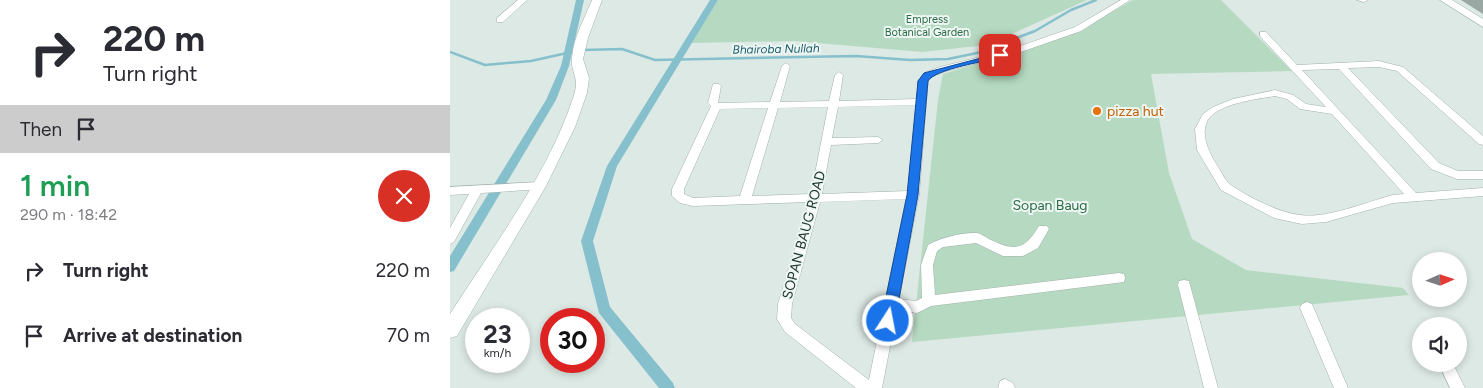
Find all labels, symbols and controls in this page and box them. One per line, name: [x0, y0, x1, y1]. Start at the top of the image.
park label: Empress Botanical Garden: [885, 13, 969, 39]
text: 220 m: [103, 18, 205, 60]
icon: right: [20, 20, 85, 85]
pin: [979, 34, 1021, 76]
water label: Bhairoba Nullah: [732, 41, 820, 57]
icon: arrive: [986, 41, 1014, 69]
text: Turn right: [103, 60, 198, 87]
place label: pizza hut: [1107, 103, 1164, 120]
marker: pizza hut: [1091, 105, 1103, 117]
icon: arrive: [72, 115, 100, 143]
text: Then: [20, 118, 62, 141]
text: 1 min: [20, 167, 90, 204]
street label: SOPAN BAUG ROAD: [779, 169, 829, 301]
button: close: [378, 170, 430, 222]
park label: Sopan Baug: [1012, 197, 1088, 214]
text: 290 m · 18:42: [20, 205, 117, 224]
north arrow: [1412, 252, 1468, 308]
map controls: [1412, 252, 1467, 372]
icon: right: [20, 257, 48, 285]
text: Turn right: [63, 259, 149, 282]
text: 220 m: [376, 259, 430, 282]
position arrow: [861, 294, 913, 346]
speed limit sign: 30: [540, 308, 605, 373]
button: sound: [1412, 317, 1467, 372]
text: 23: [483, 319, 512, 349]
icon: arrive: [20, 322, 48, 350]
text: Arrive at destination: [63, 324, 242, 347]
text: 70 m: [387, 324, 430, 347]
text: km/h: [484, 346, 511, 360]

